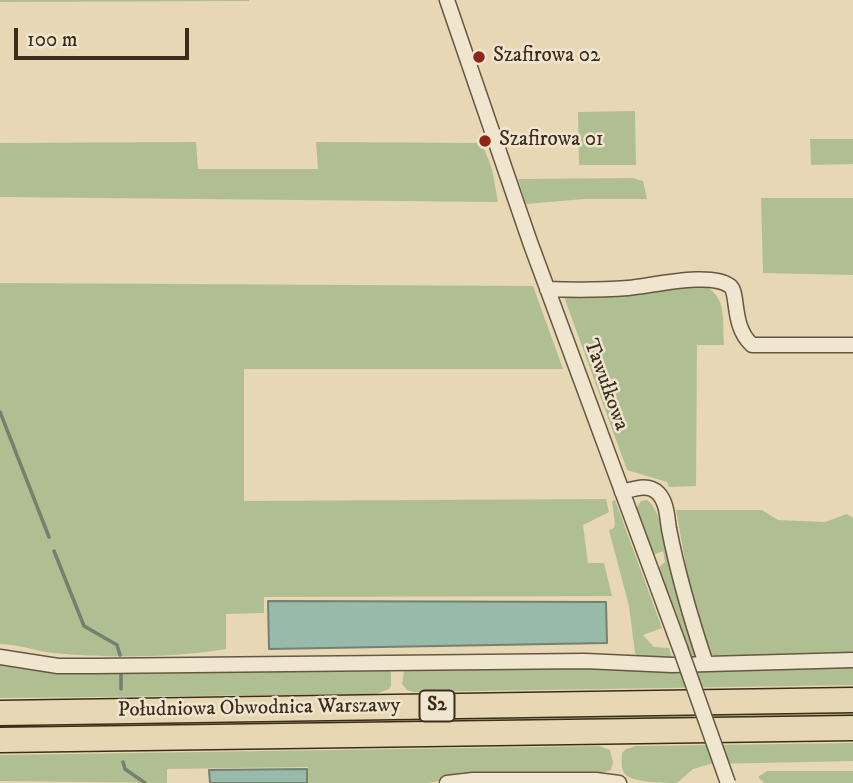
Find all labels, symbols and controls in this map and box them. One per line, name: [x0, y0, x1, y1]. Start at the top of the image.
scale bar: [18, 14, 192, 58]
text: 100 m: [27, 27, 78, 53]
place label: Szafirowa 02: [493, 44, 600, 70]
marker: Szafirowa 02: [471, 49, 487, 65]
place label: Szafirowa 01: [499, 128, 604, 154]
marker: Szafirowa 01: [477, 133, 493, 149]
street label: Tawułkowa: [577, 336, 633, 434]
road number: S2: [420, 691, 454, 722]
street label: Południowa Obwodnica Warszawy: [117, 694, 401, 724]

